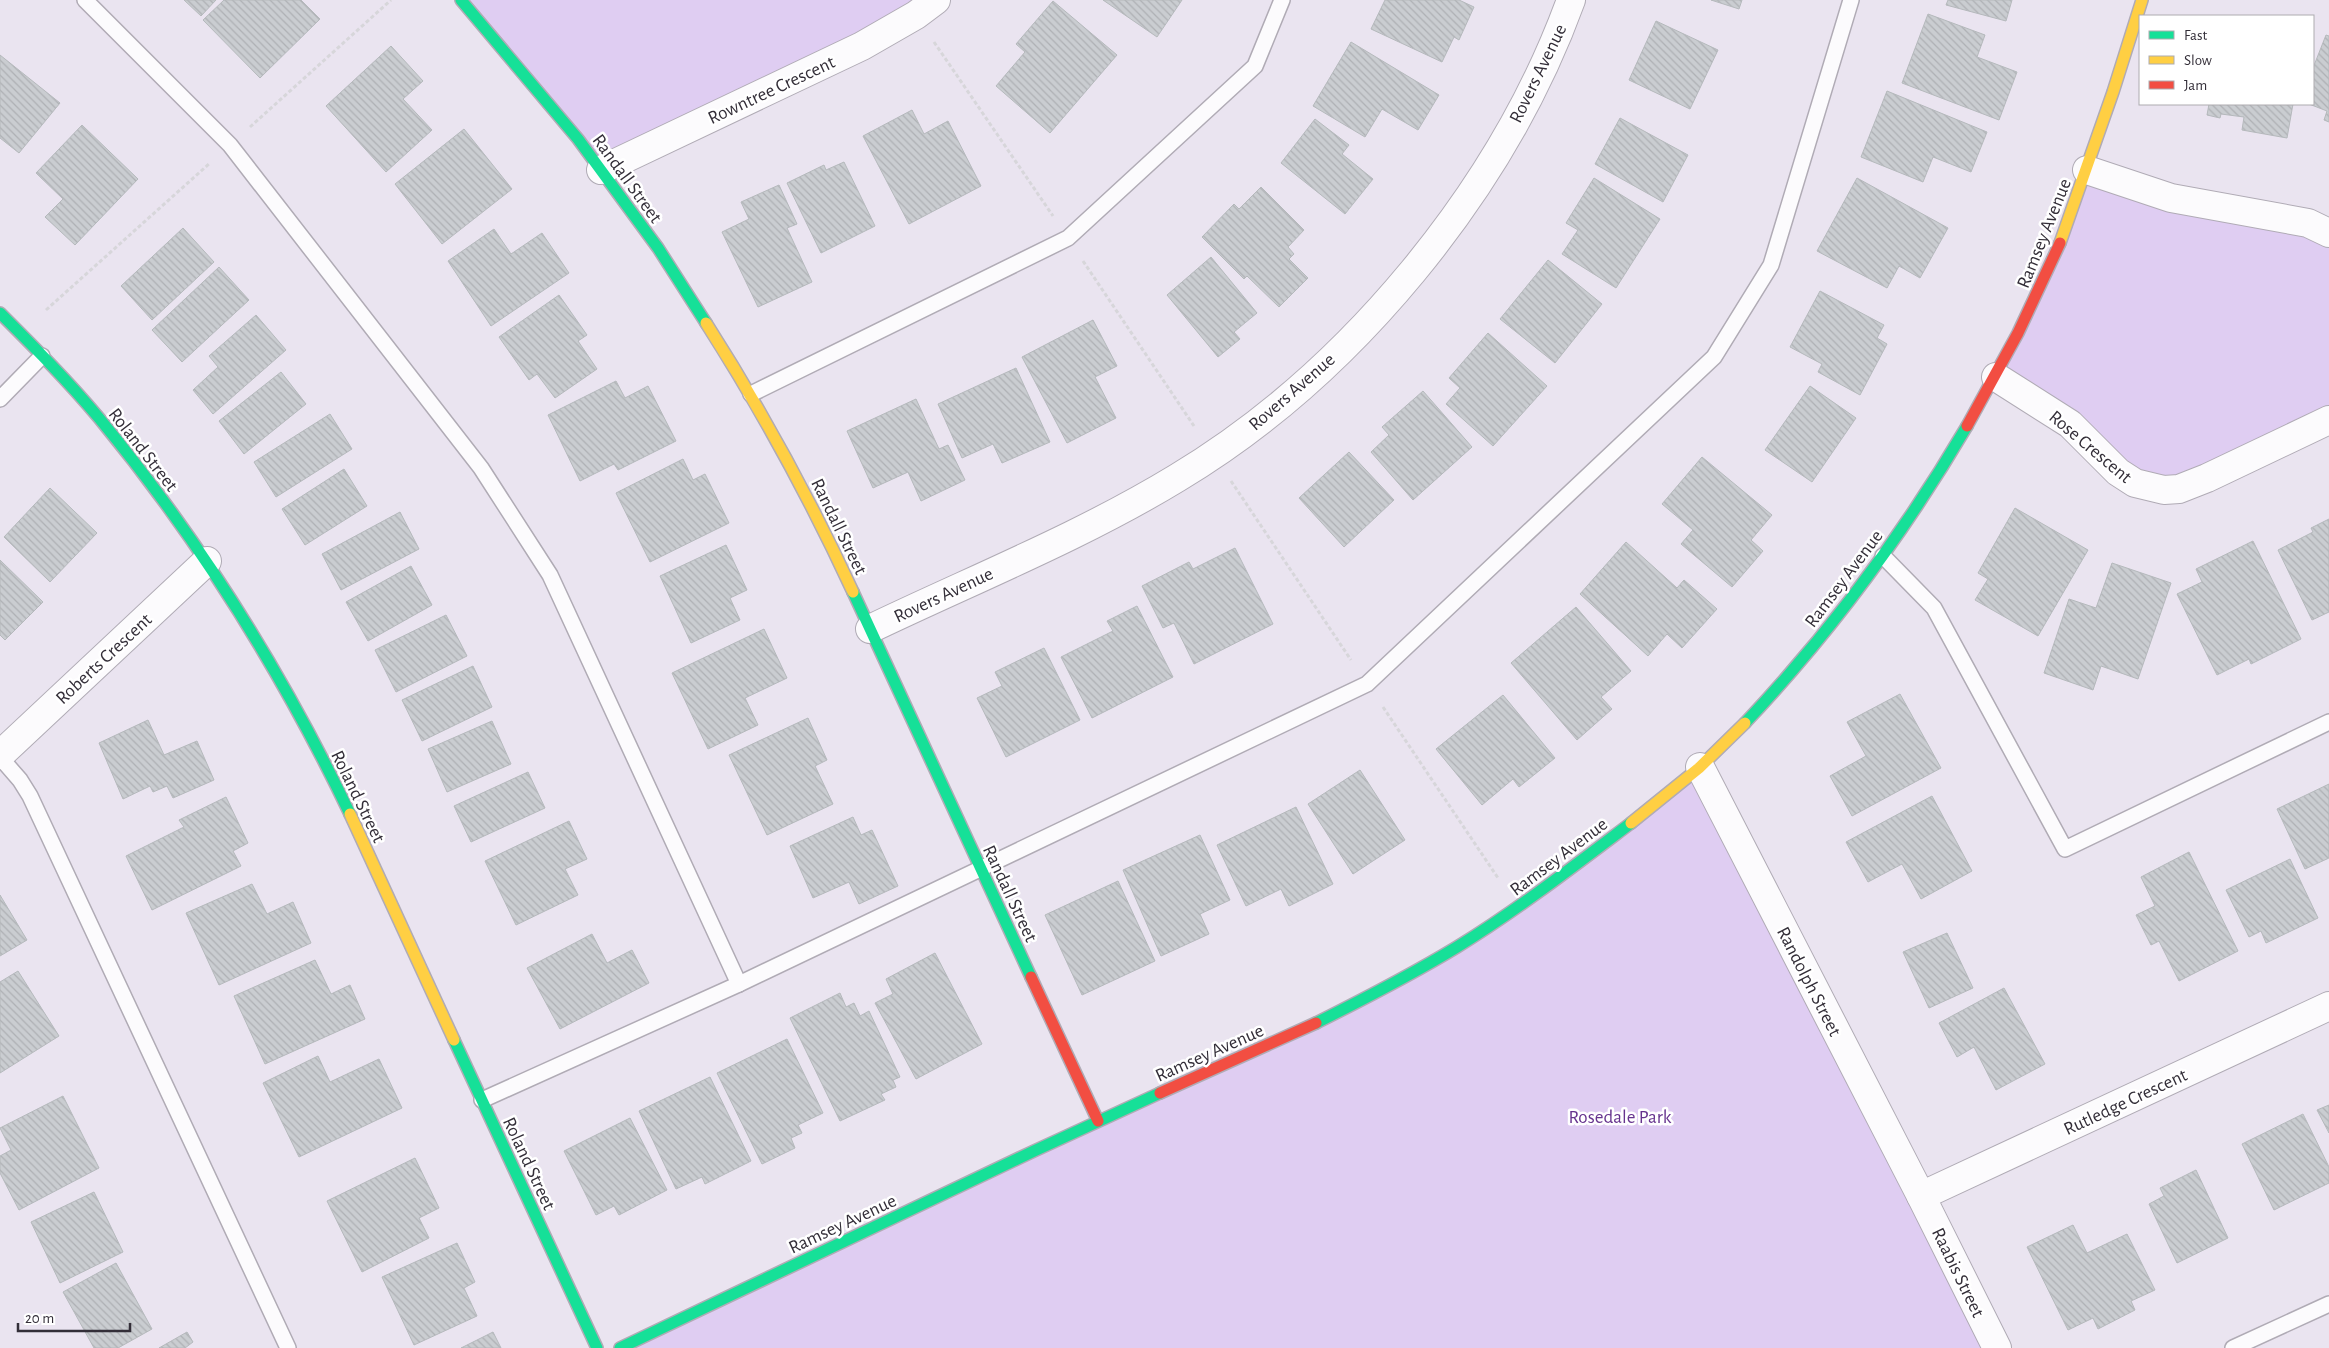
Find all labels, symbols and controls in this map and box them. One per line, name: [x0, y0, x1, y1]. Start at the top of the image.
legend: [2139, 15, 2314, 105]
street label: Rovers Avenue: [1506, 21, 1570, 126]
text: Fast: [2184, 28, 2208, 43]
street label: Rowntree Crescent: [705, 53, 838, 128]
text: Slow: [2184, 53, 2212, 68]
text: Jam: [2184, 78, 2207, 93]
street label: Randall Street: [588, 131, 665, 227]
street label: Ramsey Avenue: [2014, 176, 2075, 291]
street label: Rovers Avenue: [1245, 350, 1339, 434]
street label: Roland Street: [105, 405, 181, 495]
street label: Rose Crescent: [2045, 407, 2135, 487]
street label: Randall Street: [807, 476, 870, 578]
street label: Ramsey Avenue: [1802, 527, 1887, 631]
street label: Rovers Avenue: [891, 564, 996, 627]
street label: Roberts Crescent: [52, 610, 156, 708]
street label: Roland Street: [327, 748, 388, 846]
street label: Ramsey Avenue: [1507, 815, 1611, 900]
street label: Randall Street: [979, 842, 1040, 945]
street label: Randolph Street: [1773, 924, 1844, 1039]
street label: Ramsey Avenue: [1153, 1021, 1267, 1086]
street label: Rutledge Crescent: [2061, 1065, 2190, 1139]
park label: Rosedale Park: [1569, 1108, 1672, 1127]
street label: Roland Street: [499, 1114, 558, 1213]
street label: Ramsey Avenue: [786, 1191, 899, 1258]
street label: Raabis Street: [1928, 1225, 1987, 1320]
scale bar: [18, 1300, 130, 1332]
text: 20 m: [25, 1311, 54, 1326]

